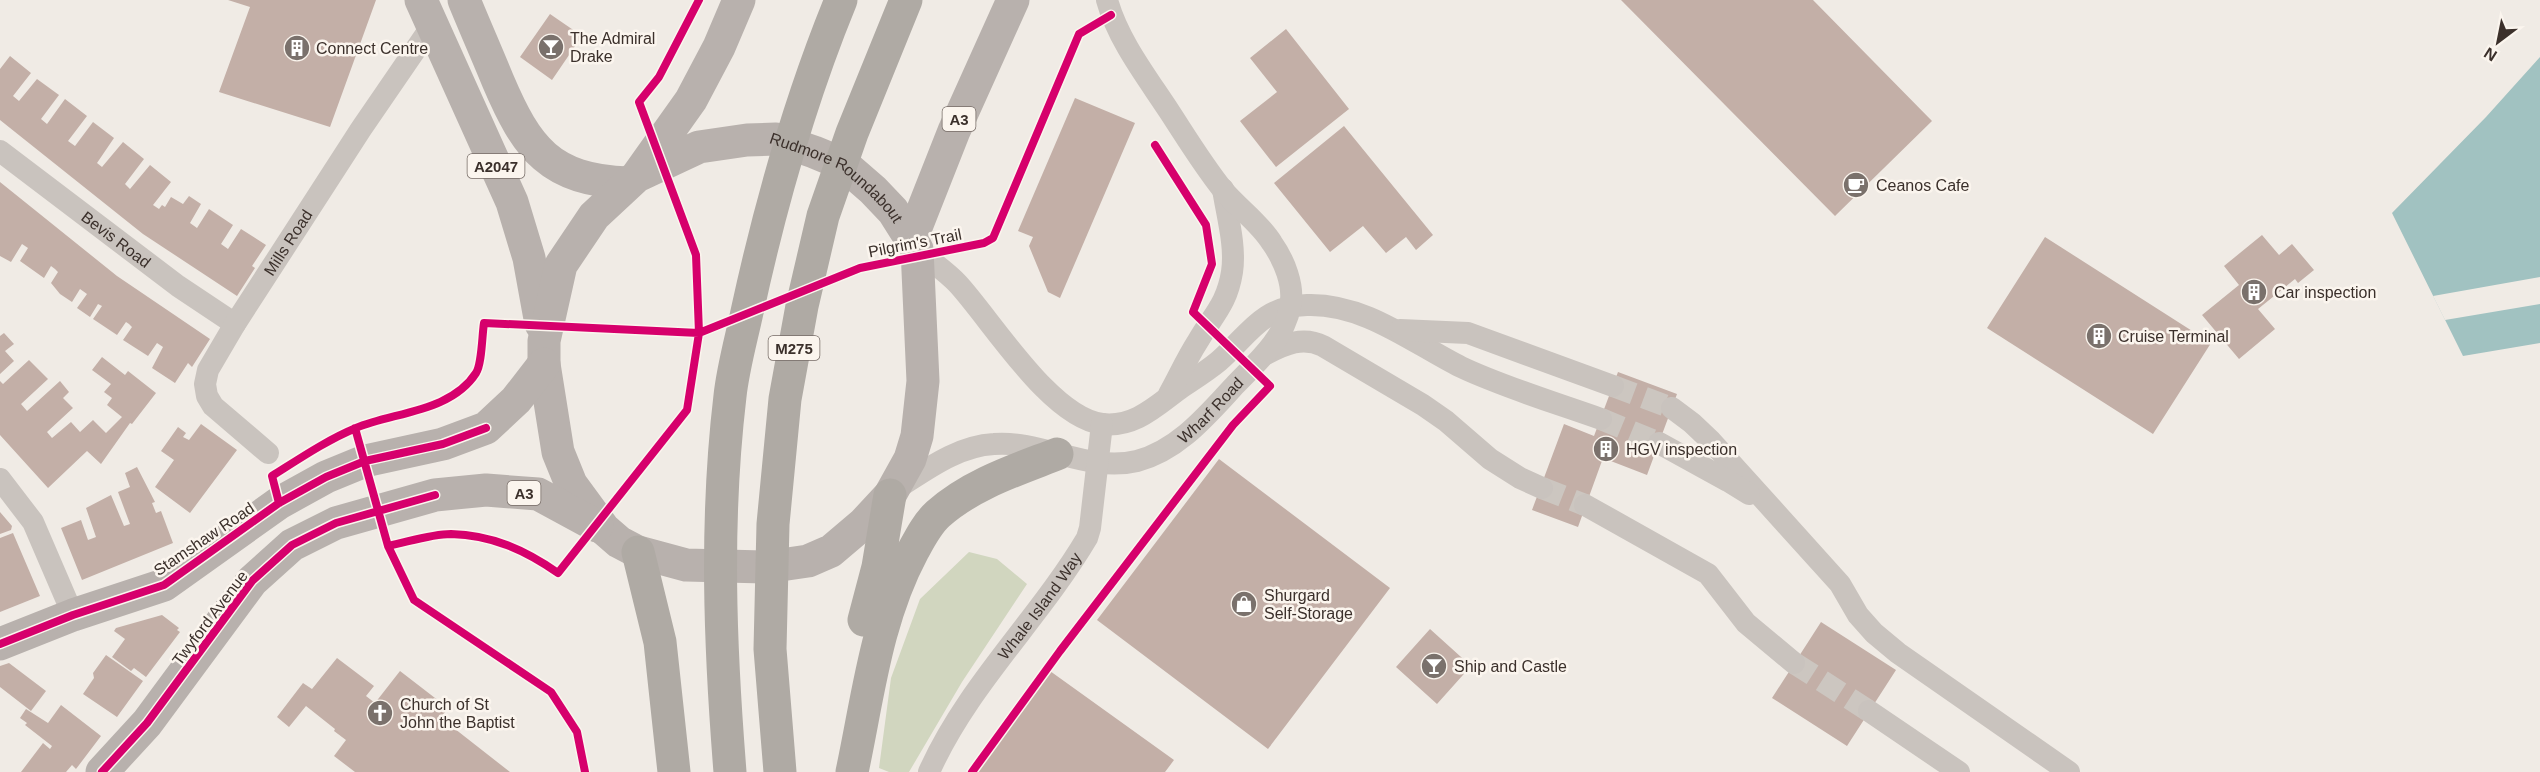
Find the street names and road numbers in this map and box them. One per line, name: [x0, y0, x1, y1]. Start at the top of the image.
road number: A3: [942, 107, 976, 131]
street label: Rudmore Roundabout: [768, 129, 907, 226]
road number: A2047: [468, 154, 524, 178]
street label: Mills Road: [260, 206, 315, 278]
street label: Bevis Road: [79, 208, 154, 271]
street label: Pilgrim's Trail: [867, 226, 963, 260]
road number: M275: [768, 336, 820, 360]
street label: Wharf Road: [1174, 374, 1246, 446]
road number: A3: [508, 481, 540, 505]
street label: Stamshaw Road: [151, 499, 257, 579]
street label: Whale Island Way: [994, 549, 1084, 662]
street label: Twyford Avenue: [169, 567, 251, 668]

